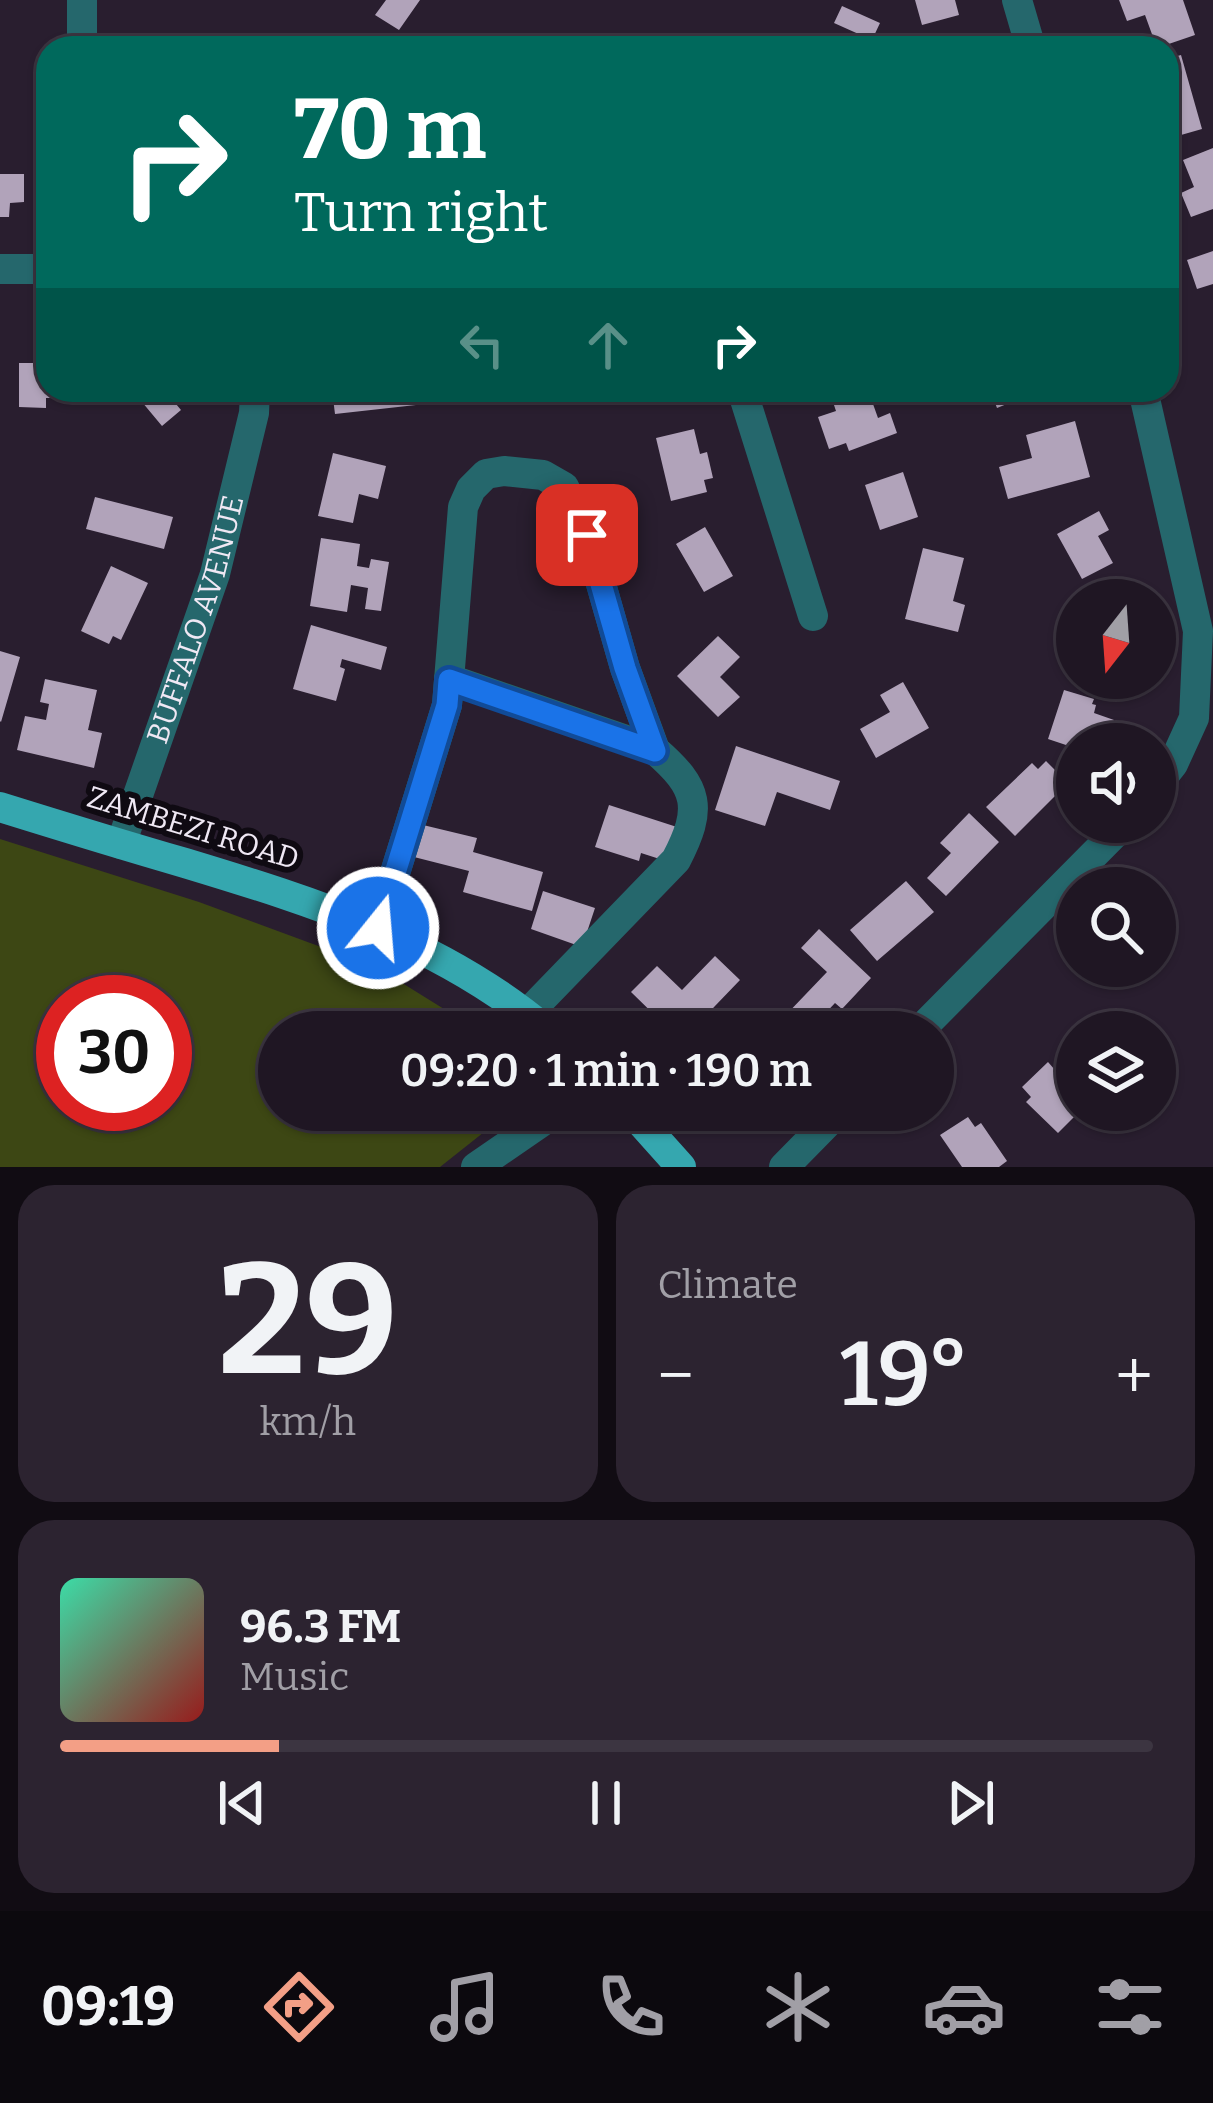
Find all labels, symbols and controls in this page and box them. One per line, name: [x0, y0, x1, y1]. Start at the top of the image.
text: 70 m: [294, 79, 486, 180]
icon: right: [96, 84, 252, 240]
text: Turn right: [294, 181, 548, 245]
icon: left: [449, 312, 515, 378]
icon: ahead: [575, 312, 641, 378]
icon: right: [701, 312, 767, 378]
pin: [536, 484, 638, 586]
street label: BUFFALO AVENUE: [139, 492, 251, 748]
icon: arrive: [554, 502, 620, 568]
north arrow: [1056, 579, 1176, 699]
map controls: [1056, 579, 1176, 1131]
button: sound: [1056, 723, 1176, 843]
street label: ZAMBEZI ROAD: [83, 779, 303, 877]
position arrow: [315, 865, 441, 991]
button: search: [1056, 867, 1176, 987]
speed limit sign: 30: [36, 975, 192, 1131]
button: layers: [1056, 1011, 1176, 1131]
text: 09:20 · 1 min · 190 m: [400, 1044, 812, 1098]
text: 29: [218, 1227, 398, 1414]
text: Climate: [658, 1262, 798, 1308]
text: 19°: [840, 1321, 970, 1429]
text: −: [658, 1336, 694, 1415]
text: +: [1115, 1336, 1153, 1415]
text: km/h: [259, 1399, 356, 1445]
text: 96.3 FM: [240, 1600, 401, 1654]
text: Music: [240, 1654, 349, 1700]
icon: previous: [209, 1770, 275, 1836]
icon: pause: [573, 1770, 639, 1836]
icon: next: [938, 1770, 1004, 1836]
icon: directions: [257, 1965, 341, 2049]
icon: music: [423, 1965, 507, 2049]
icon: phone: [589, 1965, 673, 2049]
icon: climate: [756, 1965, 840, 2049]
icon: car: [922, 1965, 1006, 2049]
icon: filters: [1088, 1965, 1172, 2049]
text: 09:19: [41, 1975, 175, 2039]

